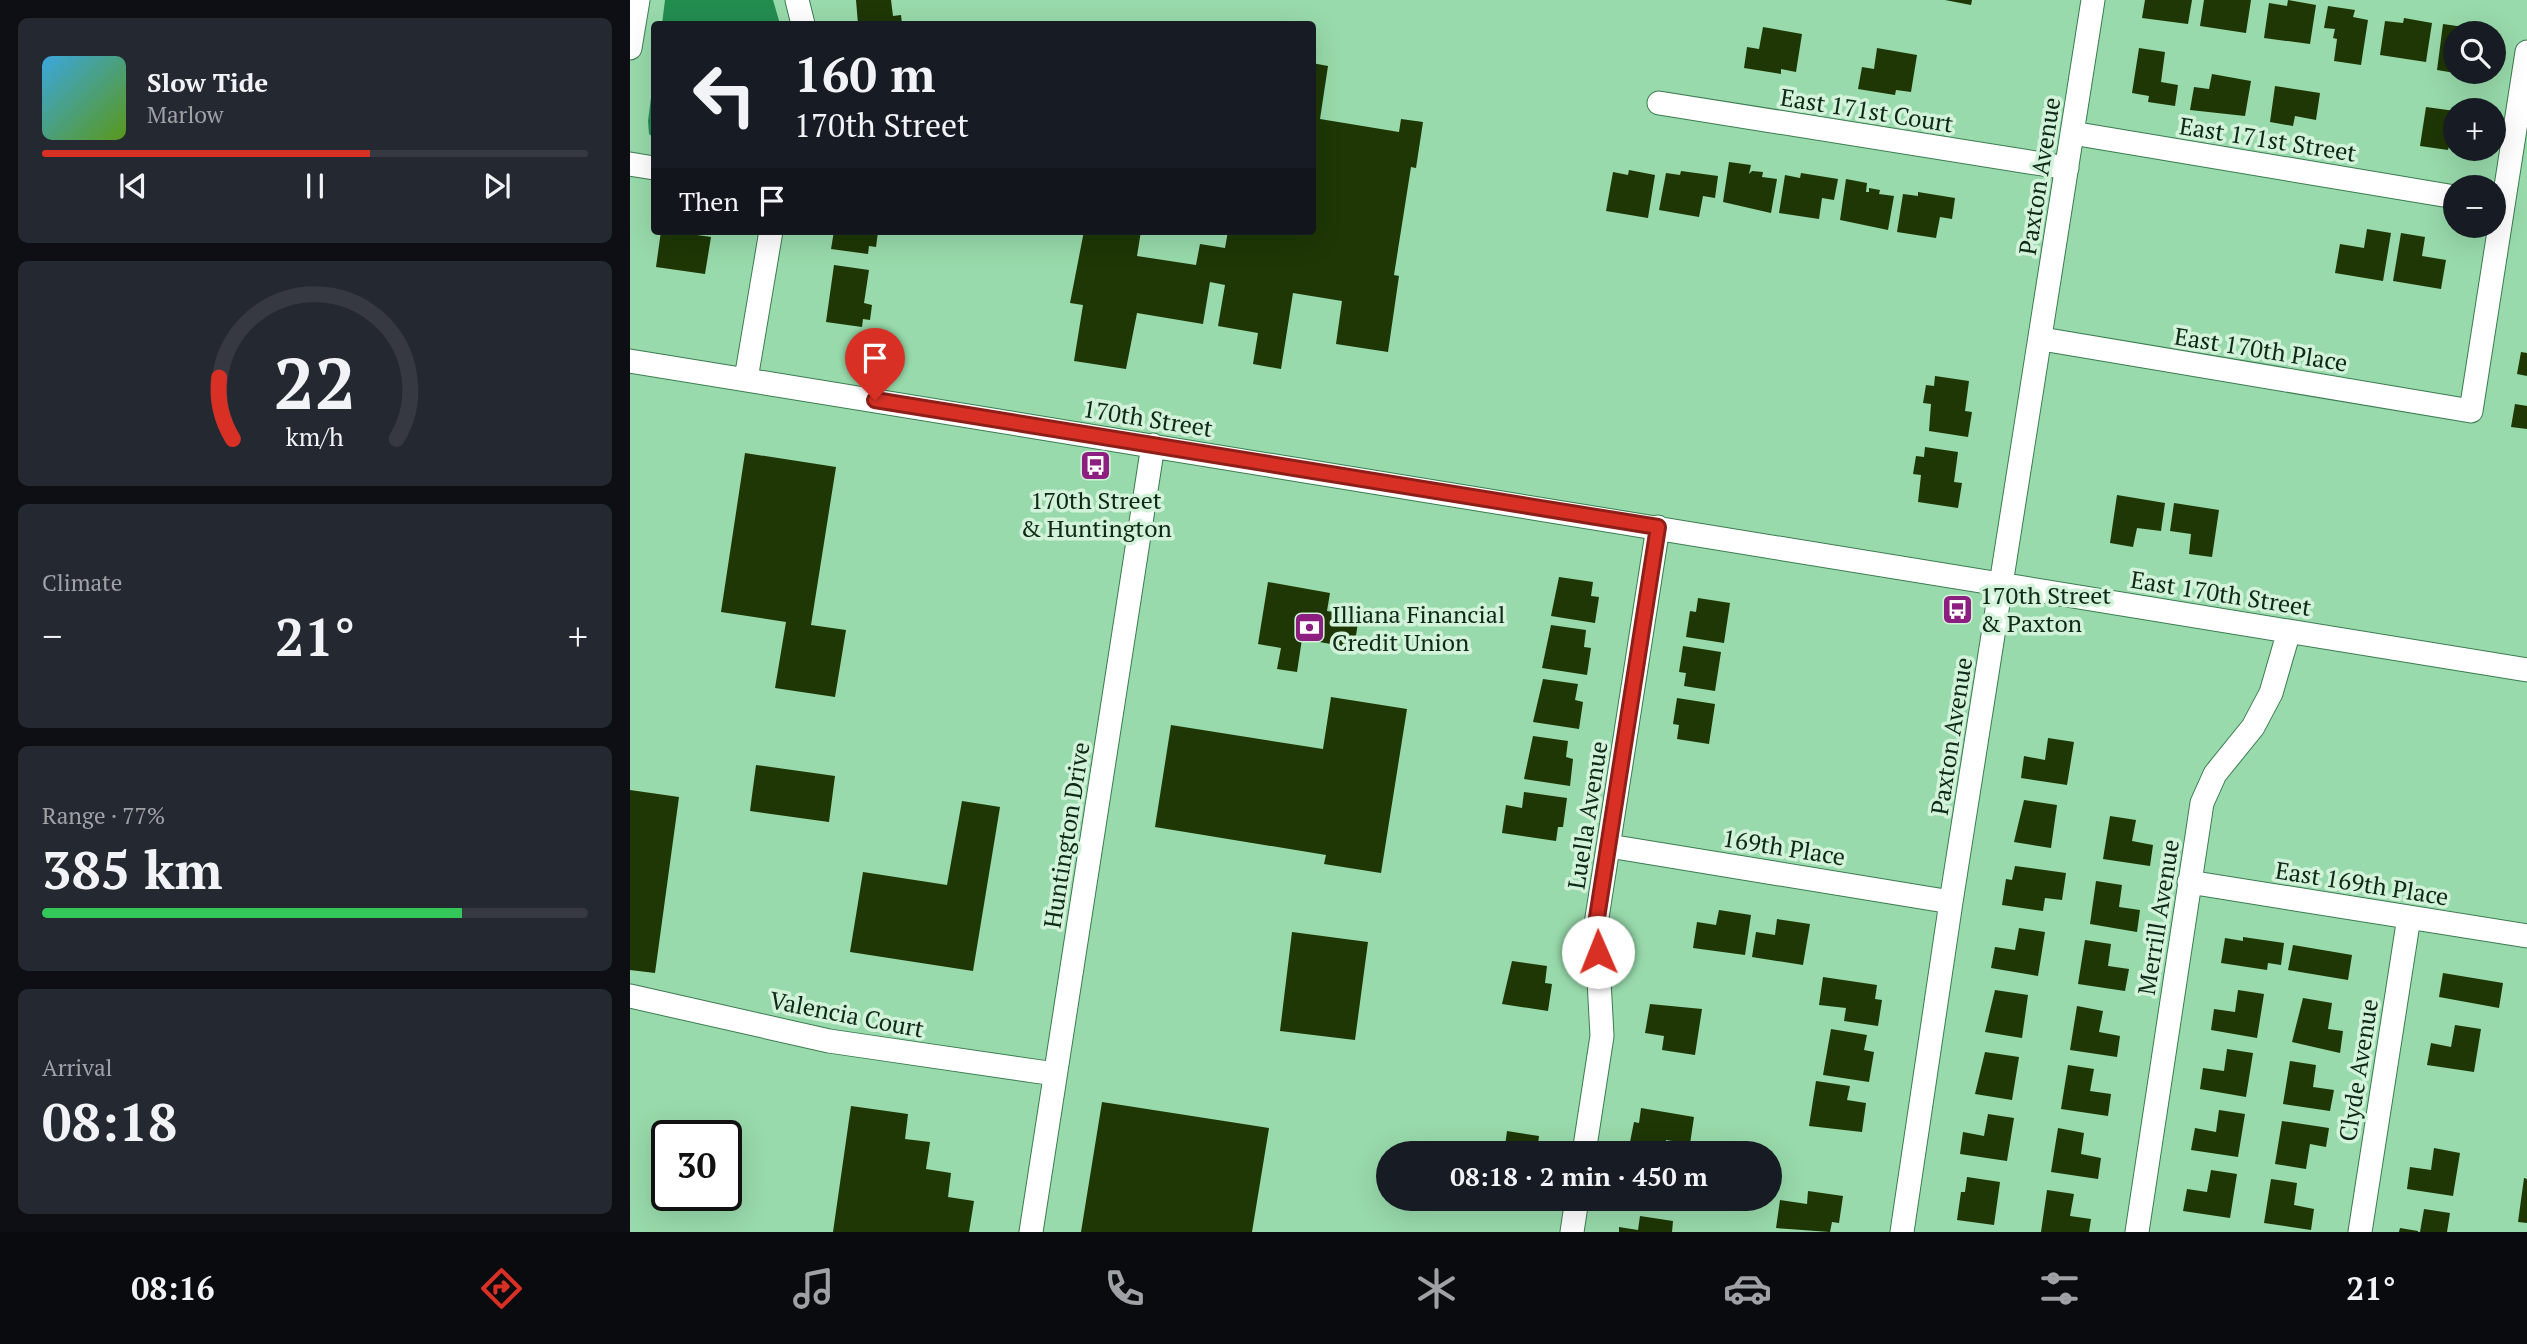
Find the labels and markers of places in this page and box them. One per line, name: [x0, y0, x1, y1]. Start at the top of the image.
pin: [845, 328, 905, 400]
bus stop icon: 170th Street & Huntington: [1079, 449, 1113, 483]
place label: 170th Street & Huntington: [1020, 484, 1172, 544]
place label: 170th Street & Paxton: [1980, 579, 2111, 639]
bus stop icon: 170th Street & Paxton: [1940, 592, 1974, 626]
place label: Illiana Financial Credit Union: [1332, 598, 1505, 658]
bank icon: Illiana Financial Credit Union: [1292, 611, 1326, 645]

